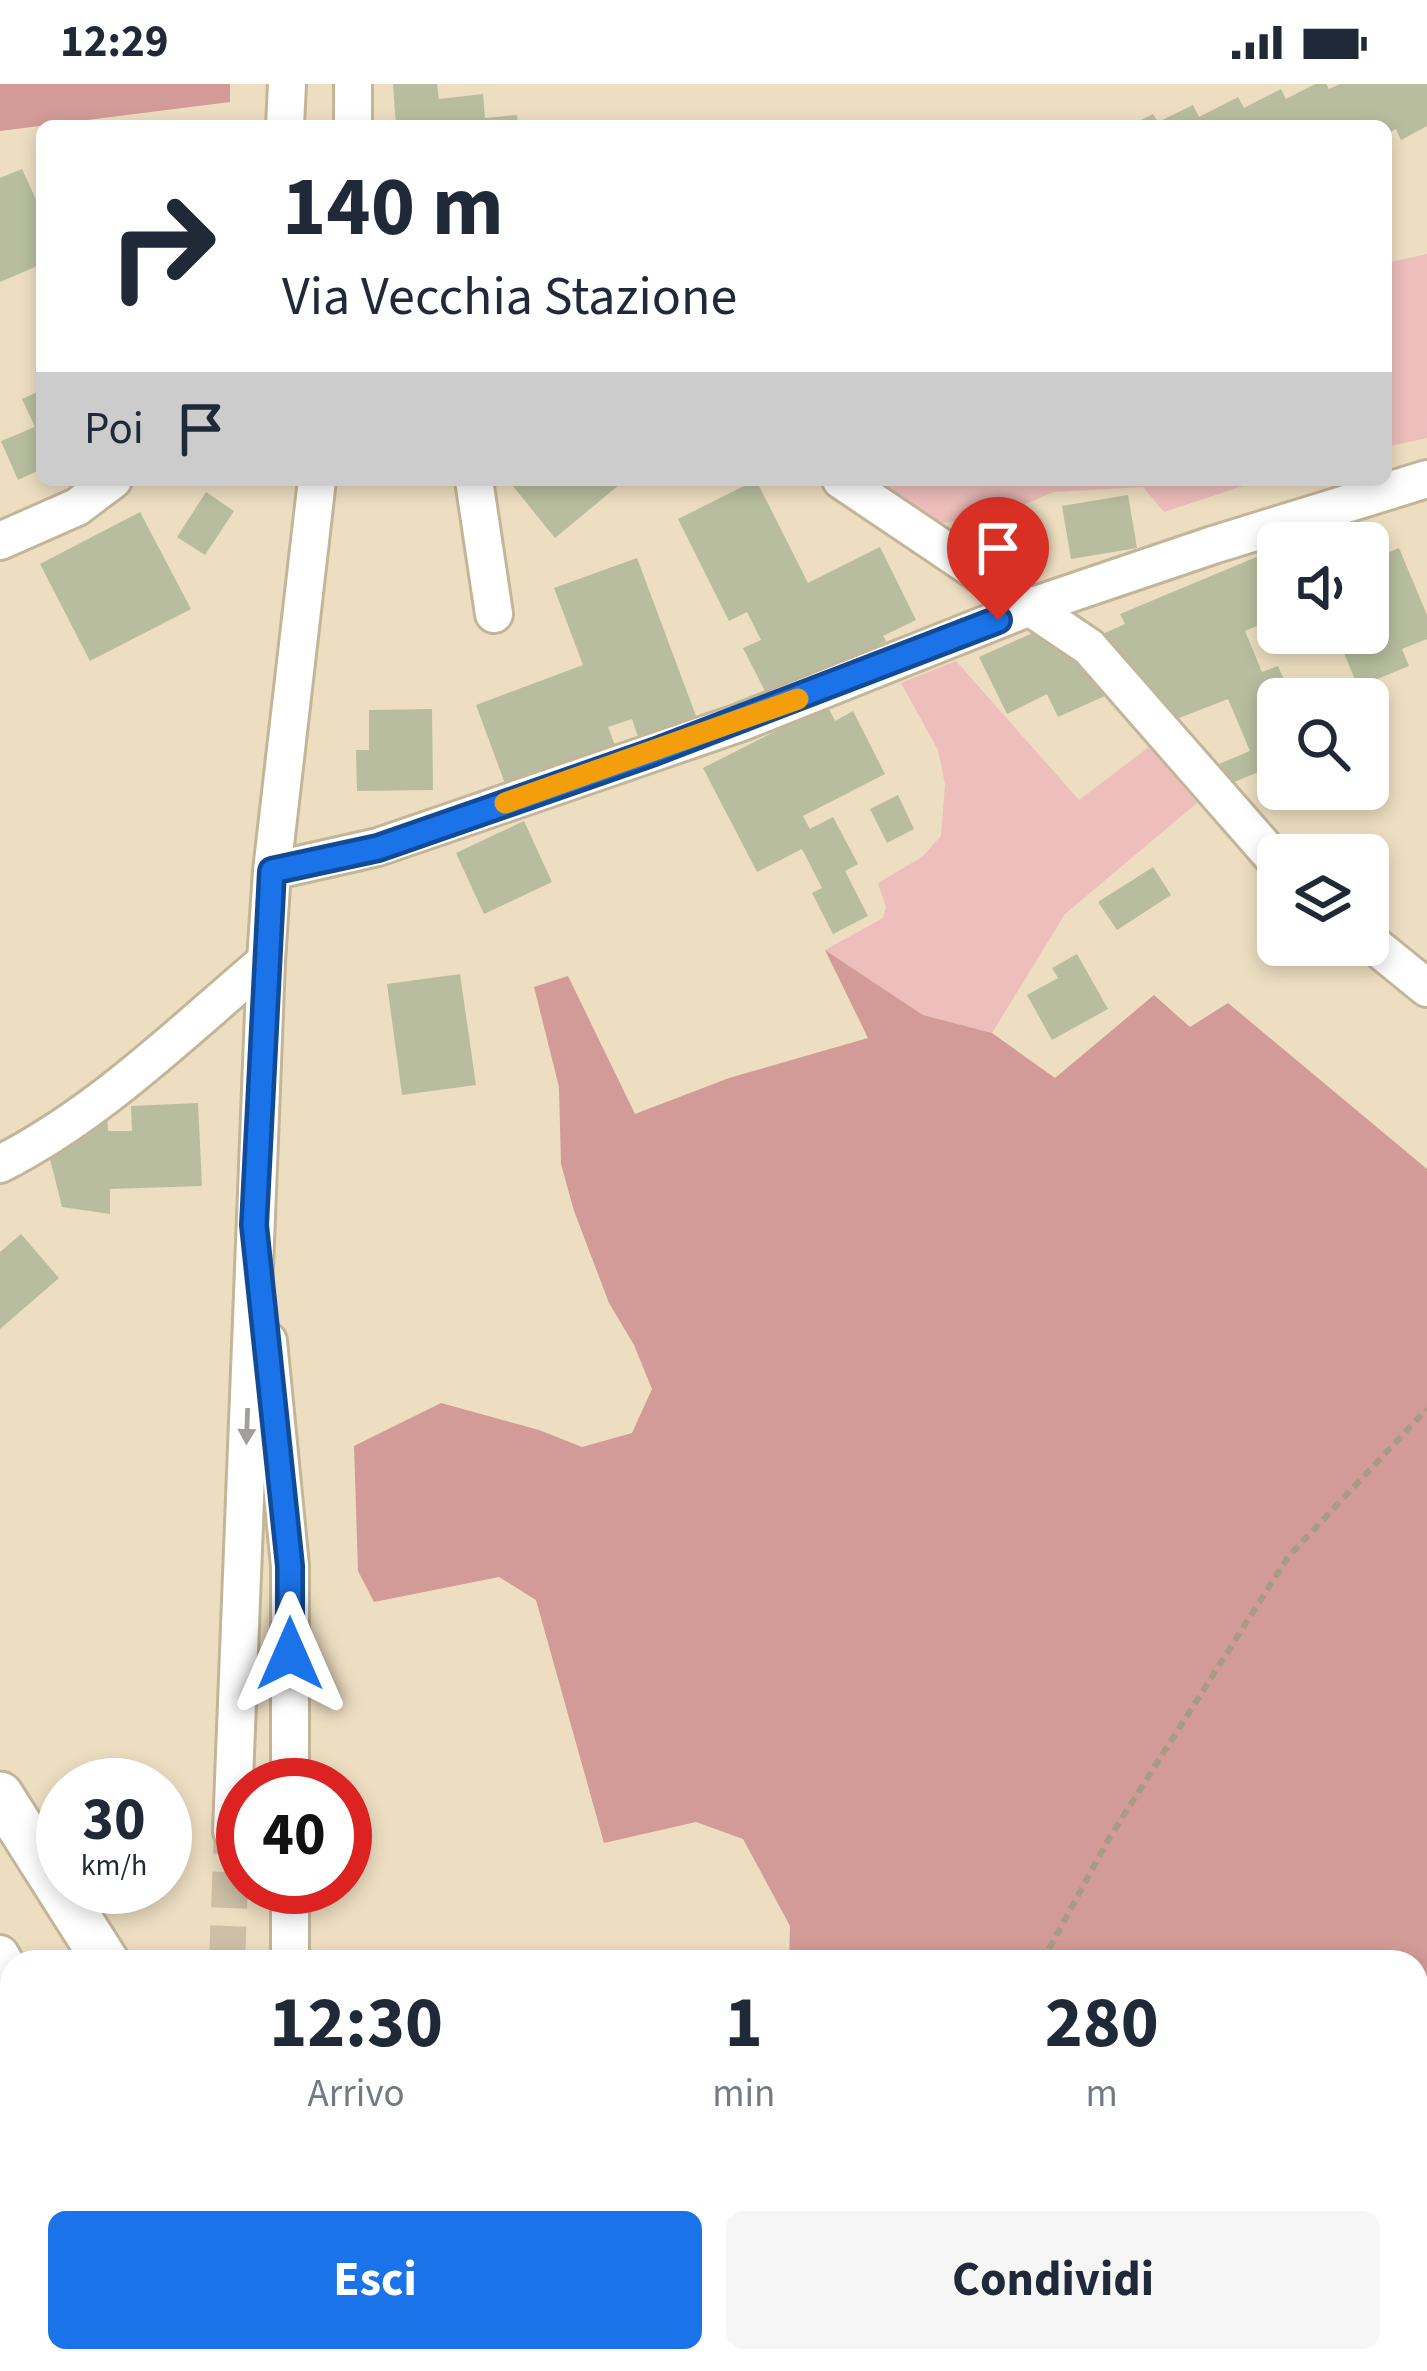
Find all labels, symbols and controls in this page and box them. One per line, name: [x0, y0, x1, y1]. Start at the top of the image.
text: 12:29: [60, 10, 169, 74]
text: 140 m: [282, 148, 504, 268]
icon: right: [84, 168, 240, 324]
text: Via Vecchia Stazione: [282, 259, 737, 336]
icon: arrive: [168, 396, 234, 462]
text: Poi: [84, 397, 144, 461]
pin: [947, 497, 1049, 620]
icon: arrive: [965, 515, 1031, 581]
map controls: [1257, 522, 1389, 966]
button: sound: [1257, 522, 1389, 654]
button: search: [1257, 678, 1389, 810]
button: layers: [1257, 834, 1389, 966]
one-way arrow: [237, 1408, 256, 1446]
position arrow: [227, 1591, 353, 1717]
speed limit sign: 40: [216, 1758, 372, 1914]
text: 30: [82, 1778, 146, 1863]
text: km/h: [81, 1844, 147, 1887]
text: 12:30: [269, 1972, 443, 2075]
text: 1: [725, 1972, 763, 2075]
text: 280: [1045, 1972, 1159, 2075]
text: Arrivo: [308, 2066, 405, 2122]
text: min: [712, 2066, 775, 2122]
text: m: [1086, 2066, 1118, 2122]
button: Esci: [48, 2211, 702, 2349]
button: Condividi: [726, 2211, 1380, 2349]

